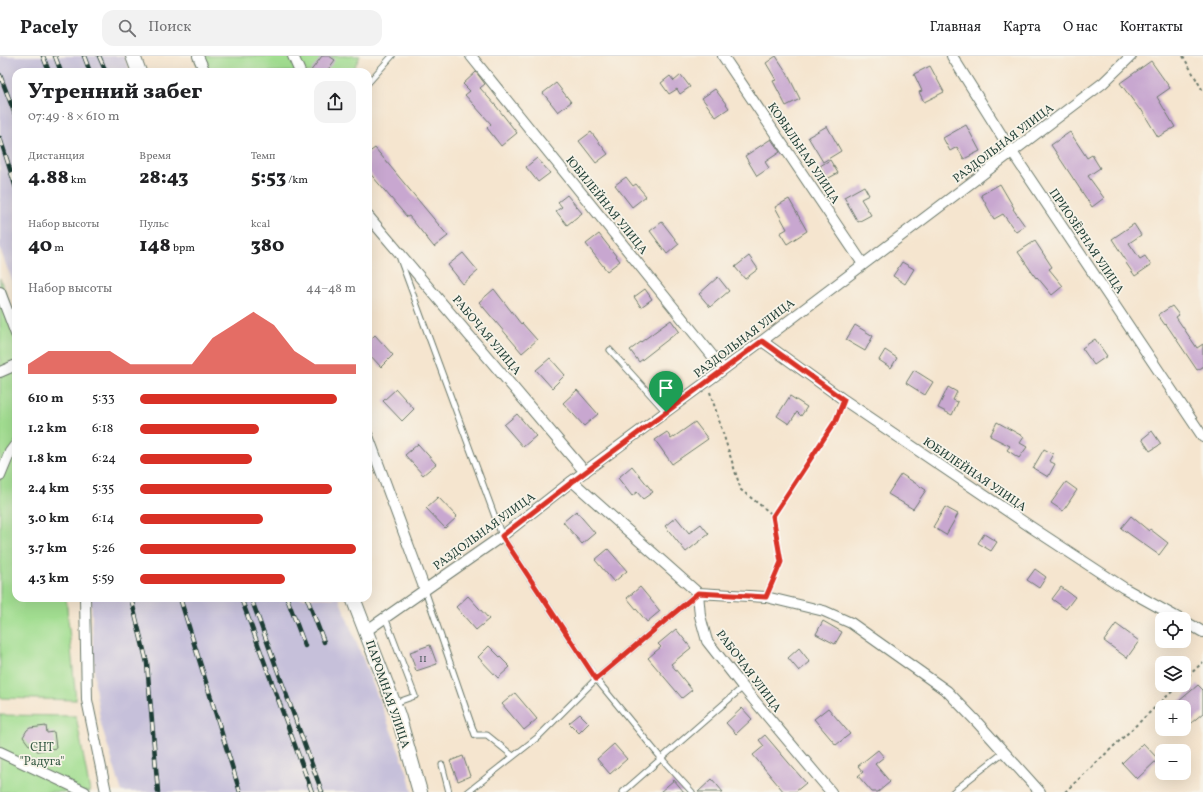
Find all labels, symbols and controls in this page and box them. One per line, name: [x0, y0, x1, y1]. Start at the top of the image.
search box: [102, 10, 382, 46]
text: Pacely: [20, 15, 78, 41]
icon: search: [116, 17, 138, 39]
text: Поиск: [148, 17, 191, 38]
text: Главная: [930, 18, 981, 37]
text: Карта: [1003, 18, 1041, 37]
text: О нас: [1063, 18, 1098, 37]
text: Контакты: [1120, 18, 1183, 37]
text: Утренний забег: [28, 77, 202, 108]
button: share: [314, 81, 356, 123]
street label: КОВЫЛЬНАЯ УЛИЦА: [763, 100, 843, 208]
street label: РАЗДОЛЬНАЯ УЛИЦА: [950, 100, 1058, 187]
text: 07:49 · 8 × 610 m: [28, 108, 120, 126]
text: Дистанция: [28, 149, 85, 164]
text: Время: [139, 149, 171, 164]
text: Темп: [251, 149, 275, 164]
street label: ЮБИЛЕЙНАЯ УЛИЦА: [562, 153, 652, 259]
text: 4.88: [28, 164, 69, 192]
text: 28:43: [139, 164, 189, 192]
text: 5:53: [251, 164, 286, 192]
text: km: [69, 173, 87, 188]
text: /km: [286, 173, 308, 188]
street label: ПРИОЗЁРНАЯ УЛИЦА: [1045, 185, 1129, 298]
text: Набор высоты: [28, 217, 99, 232]
text: Пульс: [139, 217, 169, 232]
text: kcal: [251, 217, 270, 232]
text: 40: [28, 232, 52, 260]
text: 148: [139, 232, 171, 260]
text: 380: [251, 232, 285, 260]
text: m: [52, 241, 64, 256]
text: bpm: [171, 241, 195, 256]
text: Набор высоты: [28, 280, 112, 298]
text: 44–48 m: [306, 280, 356, 298]
street label: РАБОЧАЯ УЛИЦА: [448, 292, 525, 379]
street label: РАЗДОЛЬНАЯ УЛИЦА: [691, 295, 799, 382]
pin: [649, 371, 683, 412]
icon: arrive: [655, 377, 677, 399]
text: 610 m: [28, 390, 64, 408]
text: 5:33: [92, 390, 115, 408]
text: 1.2 km: [28, 420, 67, 438]
text: 6:18: [92, 420, 113, 438]
street label: ЮБИЛЕЙНАЯ УЛИЦА: [919, 433, 1031, 516]
text: 1.8 km: [28, 450, 67, 468]
text: 6:24: [92, 450, 116, 468]
text: 2.4 km: [28, 480, 69, 498]
text: 5:35: [92, 480, 114, 498]
street label: РАЗДОЛЬНАЯ УЛИЦА: [430, 489, 539, 574]
text: 3.0 km: [28, 510, 69, 528]
text: 6:14: [92, 510, 114, 528]
text: 3.7 km: [28, 540, 67, 558]
text: 5:26: [92, 540, 115, 558]
text: 4.3 km: [28, 570, 69, 588]
text: 5:59: [92, 570, 114, 588]
map controls: [1155, 612, 1191, 780]
button: locate: [1155, 612, 1191, 648]
street label: РАБОЧАЯ УЛИЦА: [712, 627, 785, 716]
street label: ПАРОМНАЯ УЛИЦА: [361, 638, 413, 751]
house number: 11: [419, 652, 427, 666]
button: layers: [1155, 656, 1191, 692]
button: +: [1155, 700, 1191, 736]
park label: СНТ "Радуга": [20, 740, 64, 770]
button: −: [1155, 744, 1191, 780]

